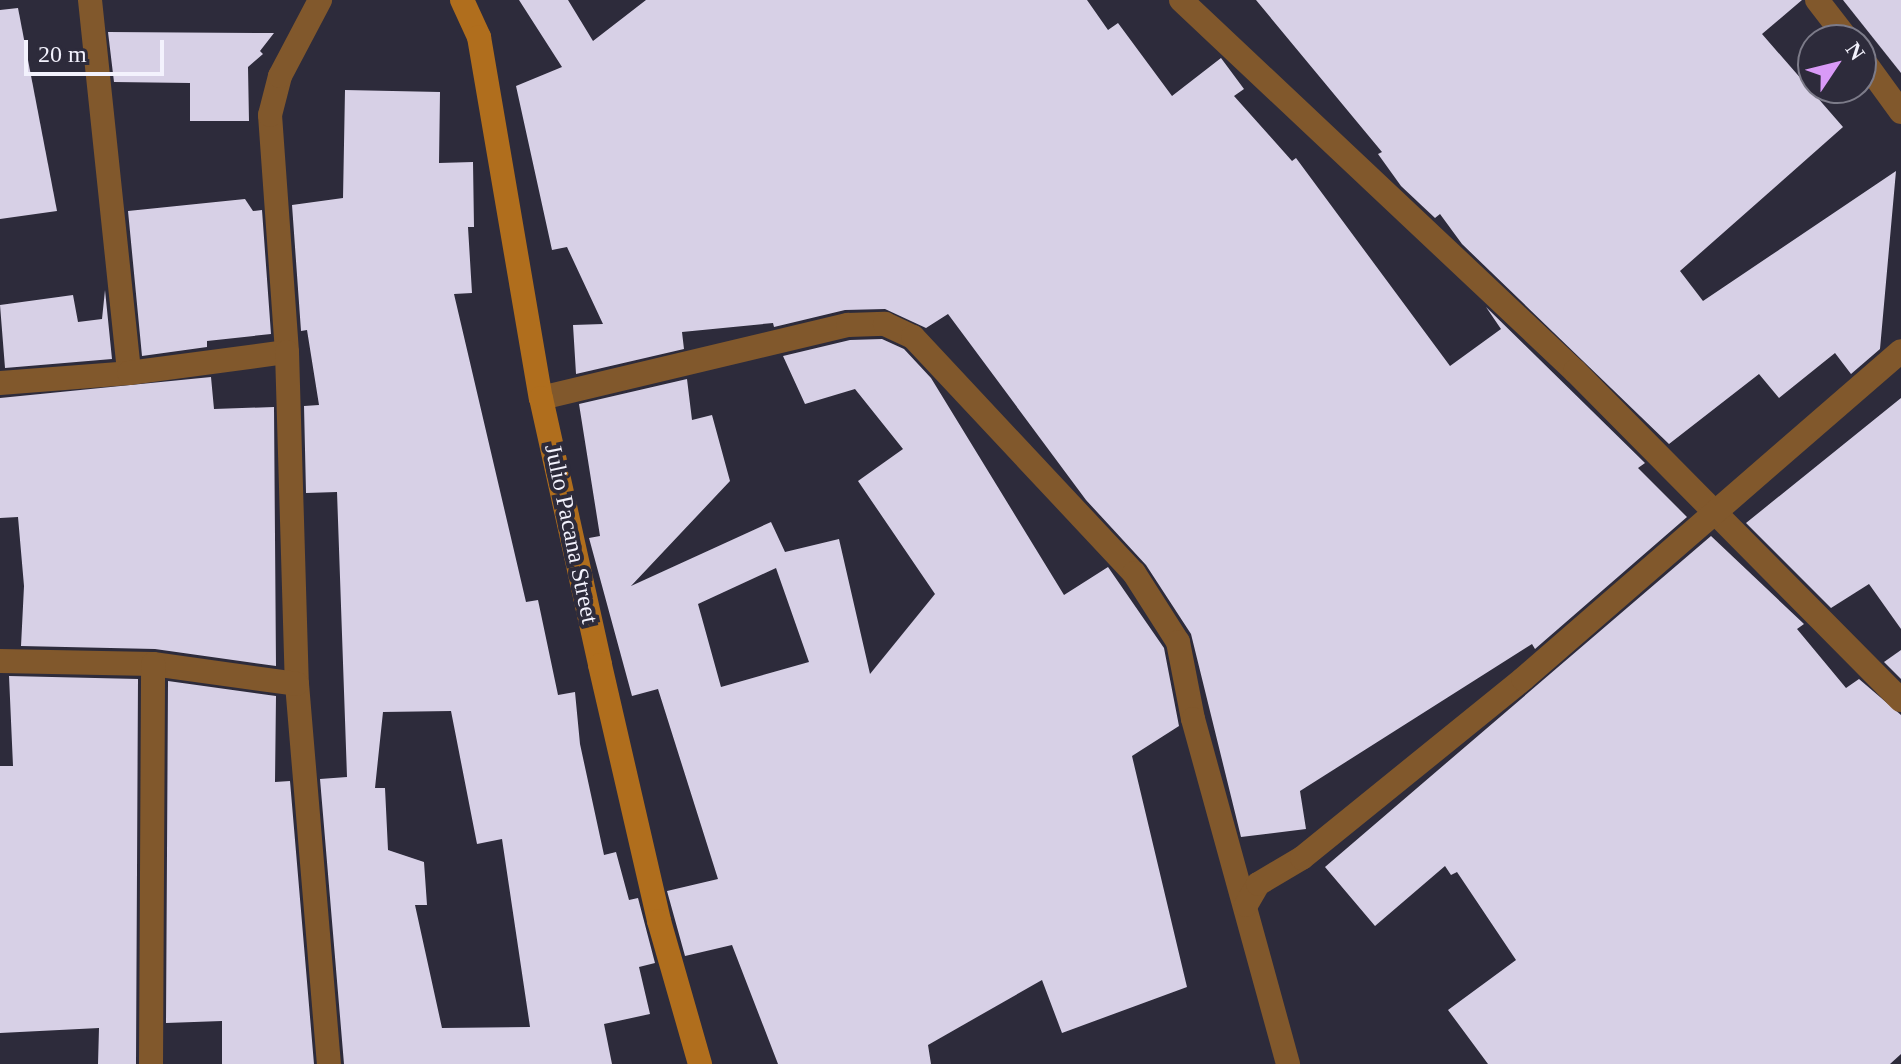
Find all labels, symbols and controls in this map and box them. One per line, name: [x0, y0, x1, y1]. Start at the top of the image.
scale bar: [28, 24, 168, 74]
north arrow: [1797, 24, 1877, 104]
text: N: [1841, 37, 1870, 65]
text: 20 m: [38, 41, 87, 67]
street label: Julio Pacana Street: [538, 442, 604, 626]

